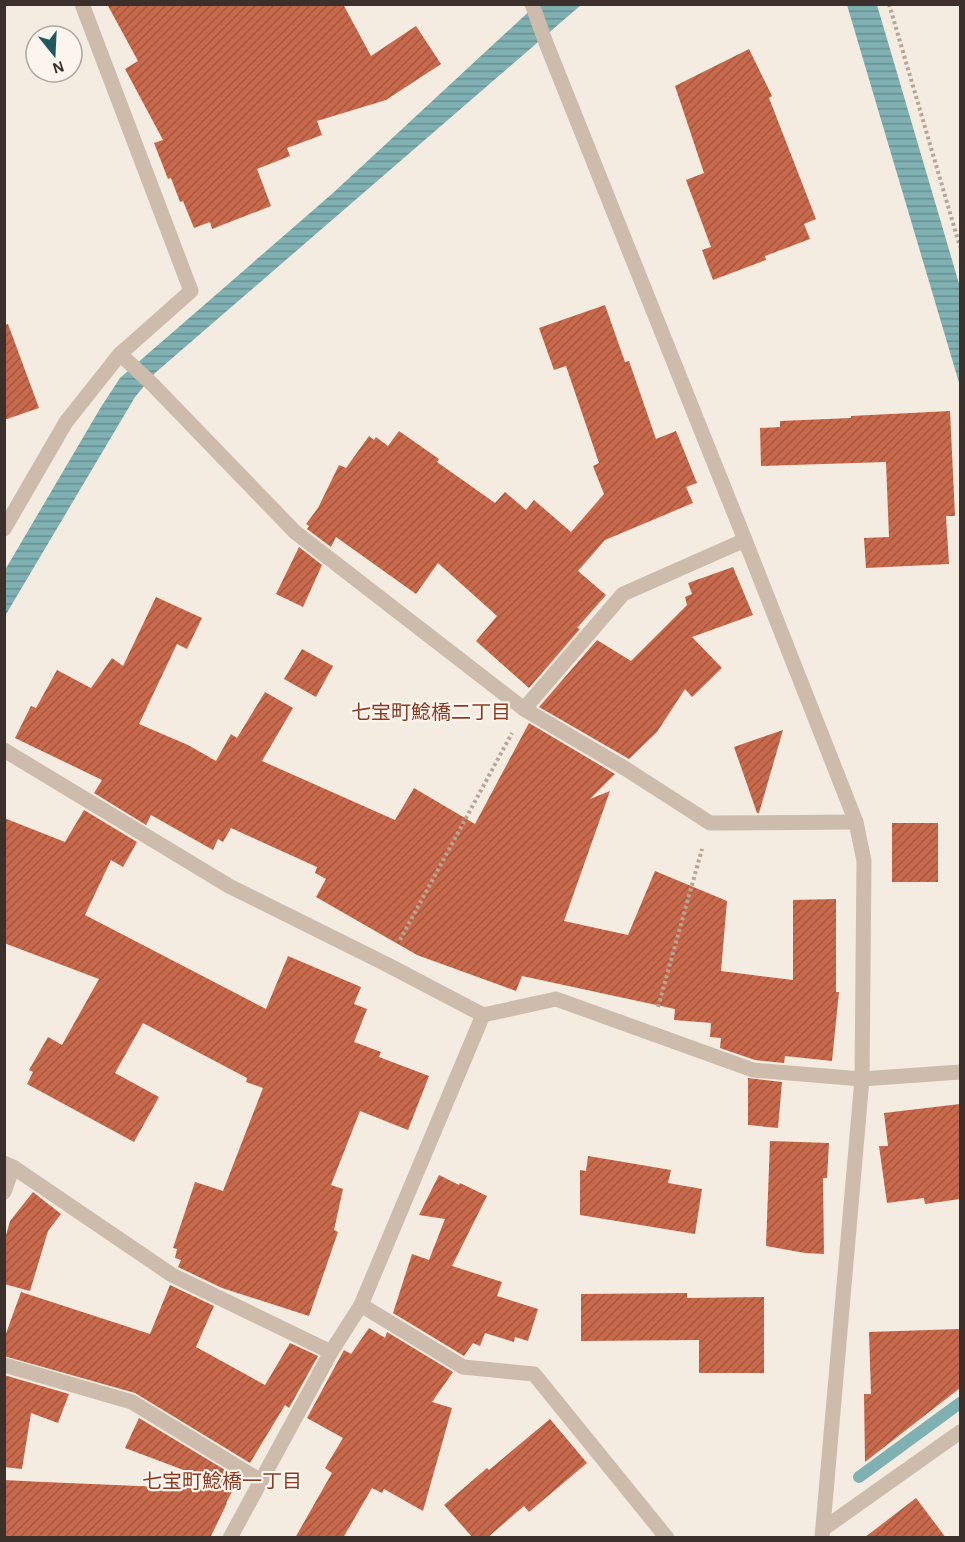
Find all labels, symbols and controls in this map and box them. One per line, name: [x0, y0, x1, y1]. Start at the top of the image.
north arrow: [24, 24, 84, 84]
text: N: [51, 58, 66, 77]
district label: 七宝町鯰橋二丁目: [351, 702, 511, 723]
district label: 七宝町鯰橋一丁目: [142, 1471, 302, 1492]

